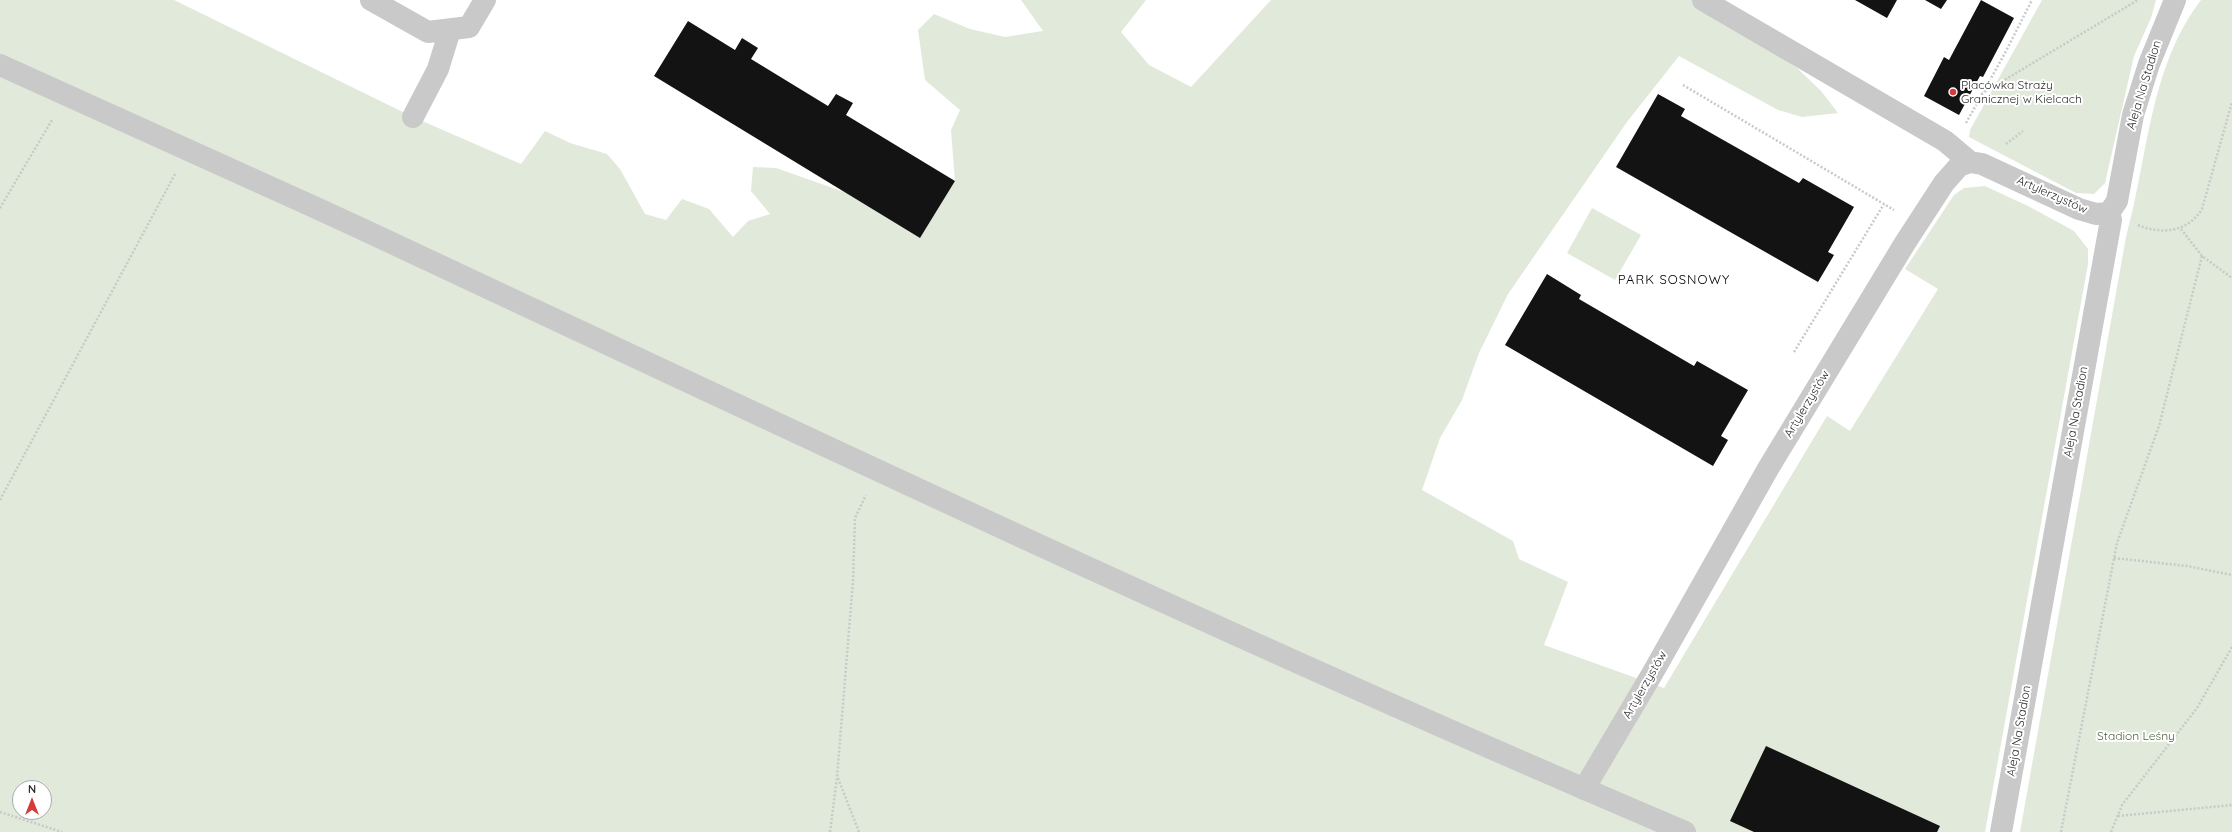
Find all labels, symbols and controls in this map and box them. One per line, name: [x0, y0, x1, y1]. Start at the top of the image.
street label: Aleja Na Stadion: [2124, 39, 2164, 131]
place label: Placówka Straży Granicznej w Kielcach: [1961, 78, 2082, 106]
marker: Placówka Straży Granicznej w Kielcach: [1948, 87, 1958, 97]
street label: Artylerzystów: [2014, 173, 2090, 217]
district label: PARK SOSNOWY: [1618, 272, 1730, 288]
street label: Aleja Na Stadion: [2061, 365, 2091, 459]
street label: Artylerzystów: [1781, 368, 1833, 440]
street label: Artylerzystów: [1620, 649, 1670, 721]
street label: Aleja Na Stadion: [2004, 684, 2034, 778]
park label: Stadion Leśny: [2097, 729, 2175, 743]
north arrow: [12, 780, 52, 820]
text: N: [28, 782, 36, 796]

